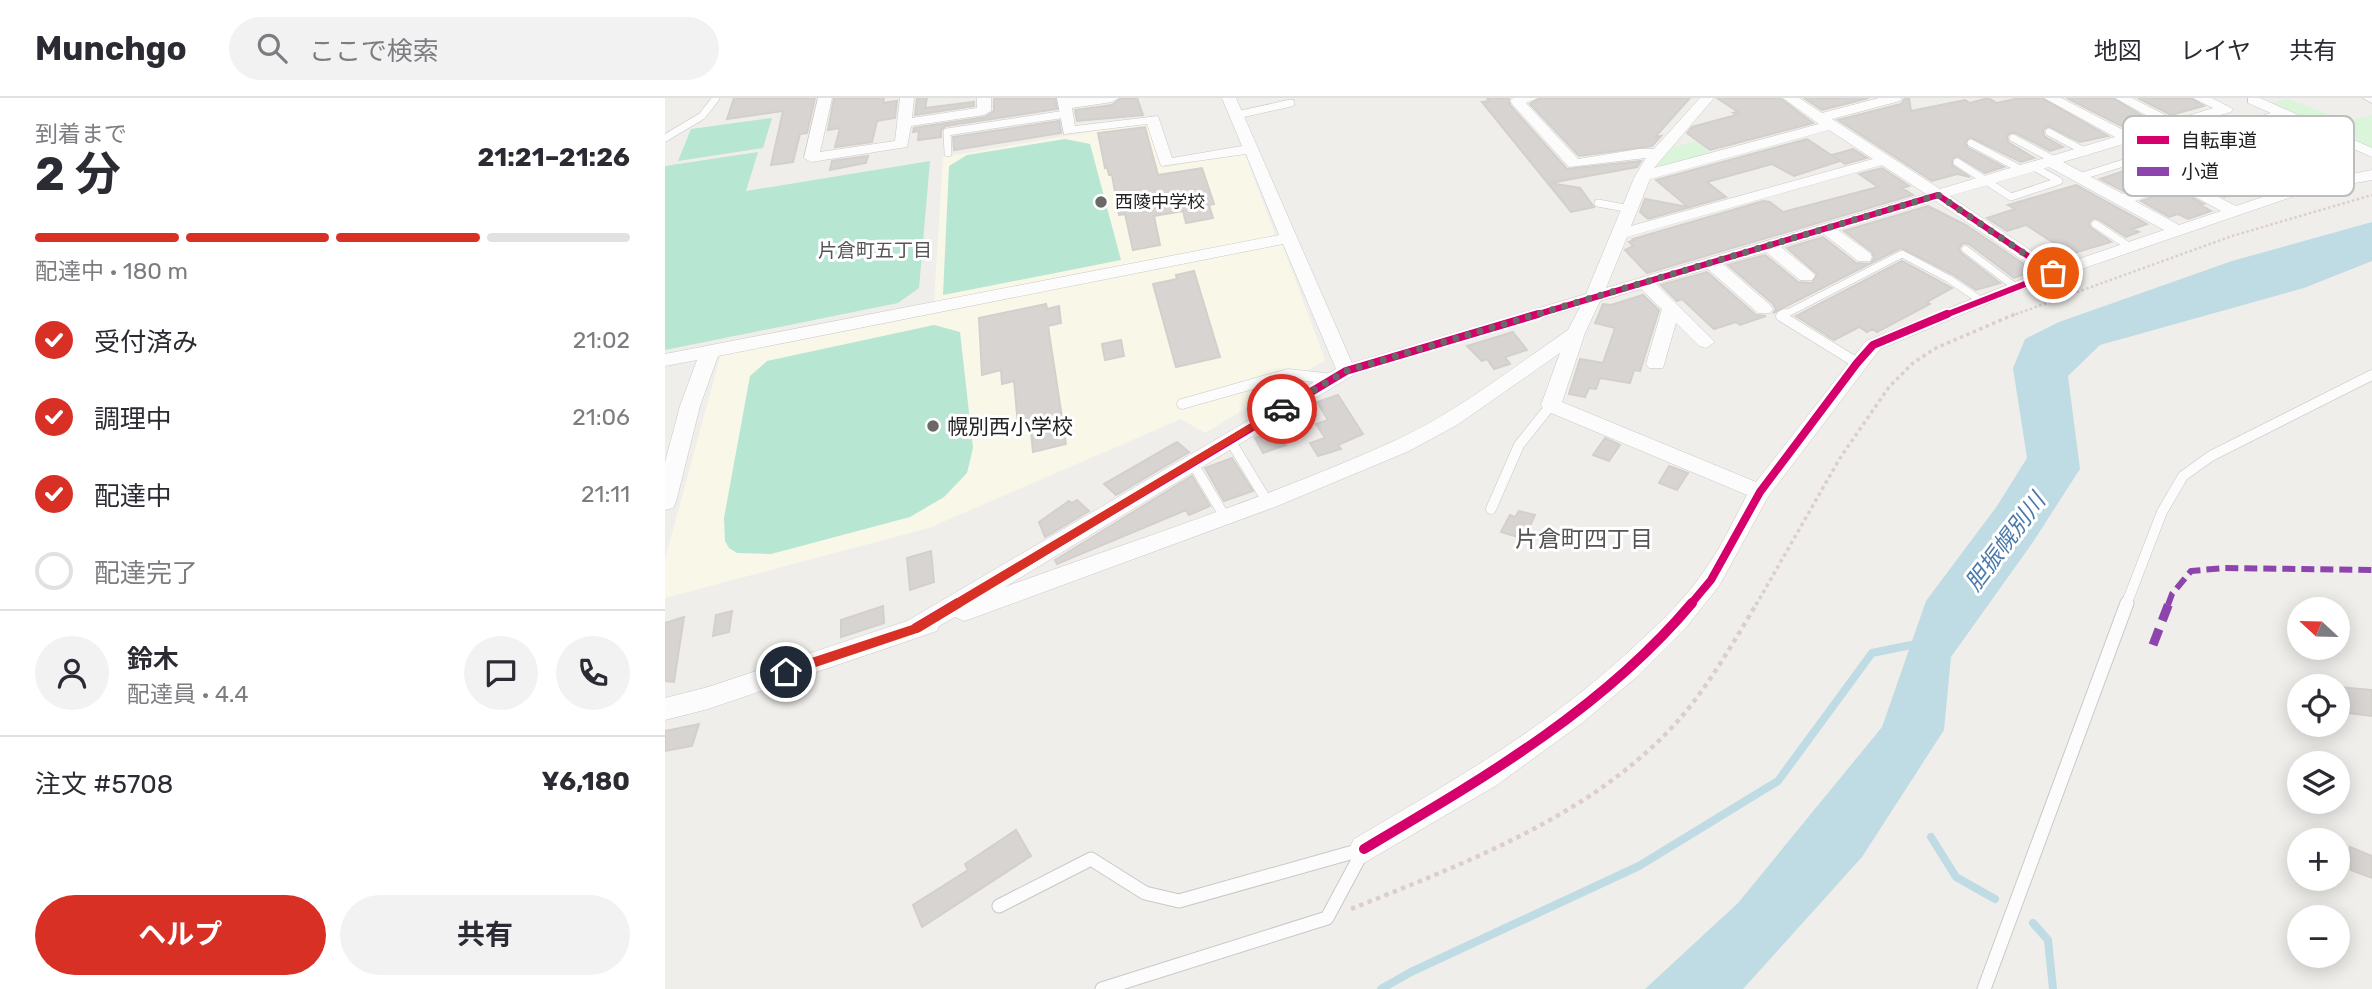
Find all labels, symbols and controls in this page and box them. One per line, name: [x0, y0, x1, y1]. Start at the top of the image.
search box: [229, 17, 719, 80]
text: Munchgo: [35, 29, 187, 68]
icon: search: [253, 29, 291, 67]
text: ここで検索: [309, 36, 439, 67]
text: 地図: [2094, 37, 2142, 65]
text: レイヤ: [2180, 37, 2251, 65]
text: 共有: [2289, 37, 2337, 65]
legend: [2123, 116, 2354, 196]
text: 到着まで: [35, 120, 127, 148]
text: 自転車道: [2181, 129, 2257, 152]
text: 21:21–21:26: [477, 142, 630, 173]
text: 2 分: [35, 147, 121, 202]
text: 小道: [2181, 160, 2219, 183]
place label: 西陵中学校: [1115, 191, 1205, 213]
marker: 西陵中学校: [1093, 194, 1109, 210]
district label: 片倉町五丁目: [818, 239, 932, 262]
pin: [2023, 243, 2083, 303]
icon: bag: [2034, 254, 2072, 292]
text: 配達中 · 180 m: [35, 257, 188, 285]
icon: check: [35, 321, 73, 359]
text: 21:02: [573, 326, 630, 354]
text: 受付済み: [94, 327, 198, 358]
courier: [1247, 374, 1317, 444]
icon: car: [1263, 390, 1301, 428]
icon: check: [35, 398, 73, 436]
text: 21:06: [572, 403, 630, 431]
text: 調理中: [94, 404, 172, 435]
place label: 幌別西小学校: [947, 414, 1073, 439]
marker: 幌別西小学校: [925, 418, 941, 434]
icon: check: [35, 475, 73, 513]
text: 21:11: [581, 480, 630, 508]
text: 配達中: [94, 481, 172, 512]
water label: 胆振幌別川: [1959, 485, 2053, 596]
district label: 片倉町四丁目: [1515, 525, 1653, 553]
text: 配達完了: [94, 558, 198, 589]
north arrow: [2287, 597, 2350, 660]
map controls: [2287, 597, 2350, 968]
button: person: [35, 636, 109, 710]
button: chat: [464, 636, 538, 710]
button: phone: [556, 636, 630, 710]
pin: [756, 642, 816, 702]
text: 鈴木: [127, 644, 179, 675]
icon: home: [767, 653, 805, 691]
button: locate: [2287, 674, 2350, 737]
text: 配達員 · 4.4: [127, 680, 249, 708]
button: layers: [2287, 751, 2350, 814]
text: ¥6,180: [541, 766, 630, 797]
text: 注文 #5708: [35, 769, 173, 800]
button: +: [2287, 828, 2350, 891]
button: ヘルプ: [35, 895, 326, 975]
button: 共有: [340, 895, 630, 975]
button: −: [2287, 905, 2350, 968]

